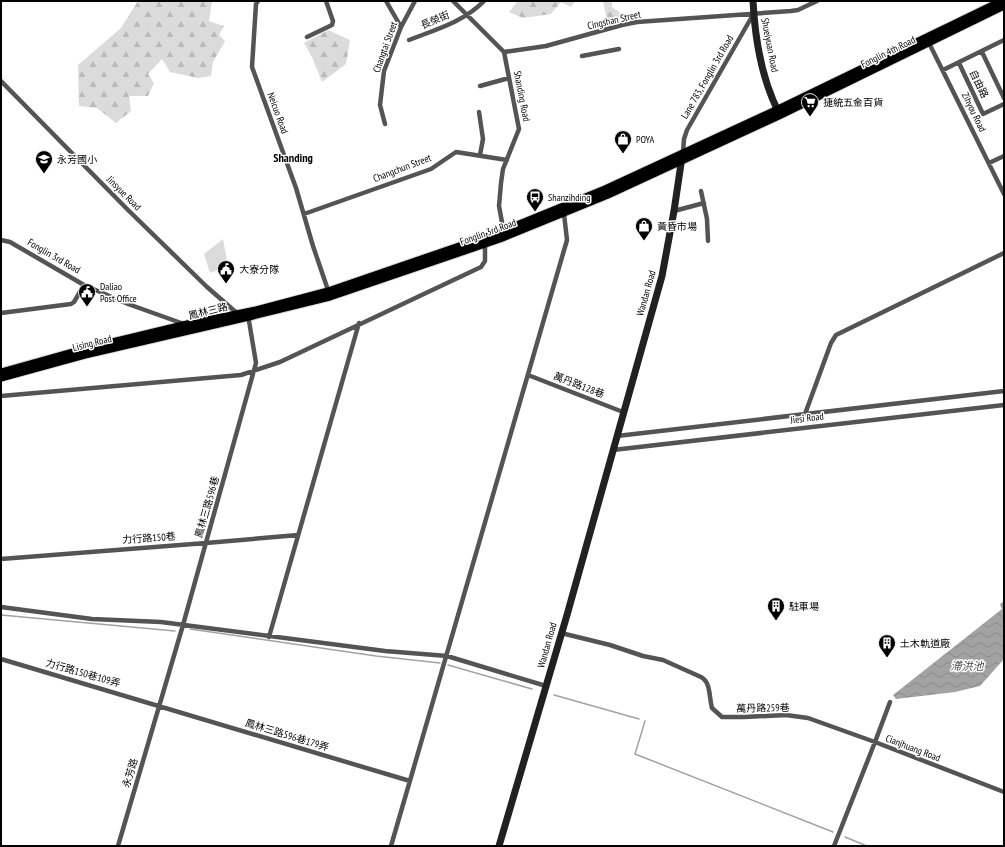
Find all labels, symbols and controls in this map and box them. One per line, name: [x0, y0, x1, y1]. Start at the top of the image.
street label: Cingshan Street: [586, 7, 642, 32]
street label: 長榮街: [419, 8, 451, 32]
street label: Shueiyuan Road: [758, 17, 782, 73]
street label: Changtai Street: [370, 19, 400, 74]
street label: Lane 783, Fonglin 3rd Road: [678, 33, 736, 121]
street label: Fonglin 4th Road: [859, 33, 917, 71]
street label: 自由路: [967, 68, 991, 100]
street label: Shanding Road: [511, 69, 533, 123]
street label: Zihyou Road: [959, 90, 989, 134]
street label: Neicuo Road: [265, 91, 291, 135]
supermarket icon: 捷統五金百貨: [800, 92, 820, 117]
place label: 捷統五金百貨: [823, 96, 883, 109]
shop icon: POYA: [613, 129, 633, 154]
place label: POYA: [636, 133, 655, 146]
school or university icon: 永芳國小: [34, 149, 54, 174]
district label: Shanding: [273, 150, 313, 165]
street label: Changchun Street: [371, 151, 433, 185]
place label: 永芳國小: [57, 153, 97, 166]
street label: Jinsyue Road: [103, 172, 144, 213]
bus stop icon: Shanzihding: [525, 187, 545, 212]
place label: Shanzihding: [548, 191, 590, 204]
street label: Fonglin 3rd Road: [458, 216, 518, 248]
shop icon: 黃昏市場: [634, 216, 654, 241]
place label: 黃昏市場: [657, 220, 697, 233]
street label: Fonglin 3rd Road: [25, 236, 83, 276]
public building icon: 大寮分隊: [216, 259, 236, 284]
place label: 大寮分隊: [239, 263, 279, 276]
street label: Wandan Road: [633, 269, 659, 317]
place label: Daliao Post Office: [100, 280, 137, 305]
public building icon: Daliao Post Office: [77, 282, 97, 307]
street label: 鳳林三路: [187, 300, 229, 322]
street label: Lising Road: [71, 332, 113, 354]
street label: 萬丹路128巷: [552, 369, 606, 401]
street label: Jiesi Road: [789, 410, 824, 427]
street label: 鳳林三路596巷: [192, 475, 222, 539]
street label: 力行路150巷: [122, 530, 176, 546]
building icon: 駐車場: [766, 596, 786, 621]
place label: 駐車場: [789, 600, 819, 613]
street label: Wandan Road: [534, 621, 560, 669]
building icon: 土木軌道廠: [877, 633, 897, 658]
place label: 土木軌道廠: [900, 637, 950, 650]
street label: 力行路150巷109弄: [44, 656, 122, 690]
water label: 滯洪池: [951, 659, 984, 673]
street label: 萬丹路259巷: [736, 701, 790, 715]
street label: 鳳林三路596巷179弄: [244, 716, 330, 754]
street label: Cianjhuang Road: [884, 732, 942, 764]
street label: 永芳路: [119, 757, 141, 789]

